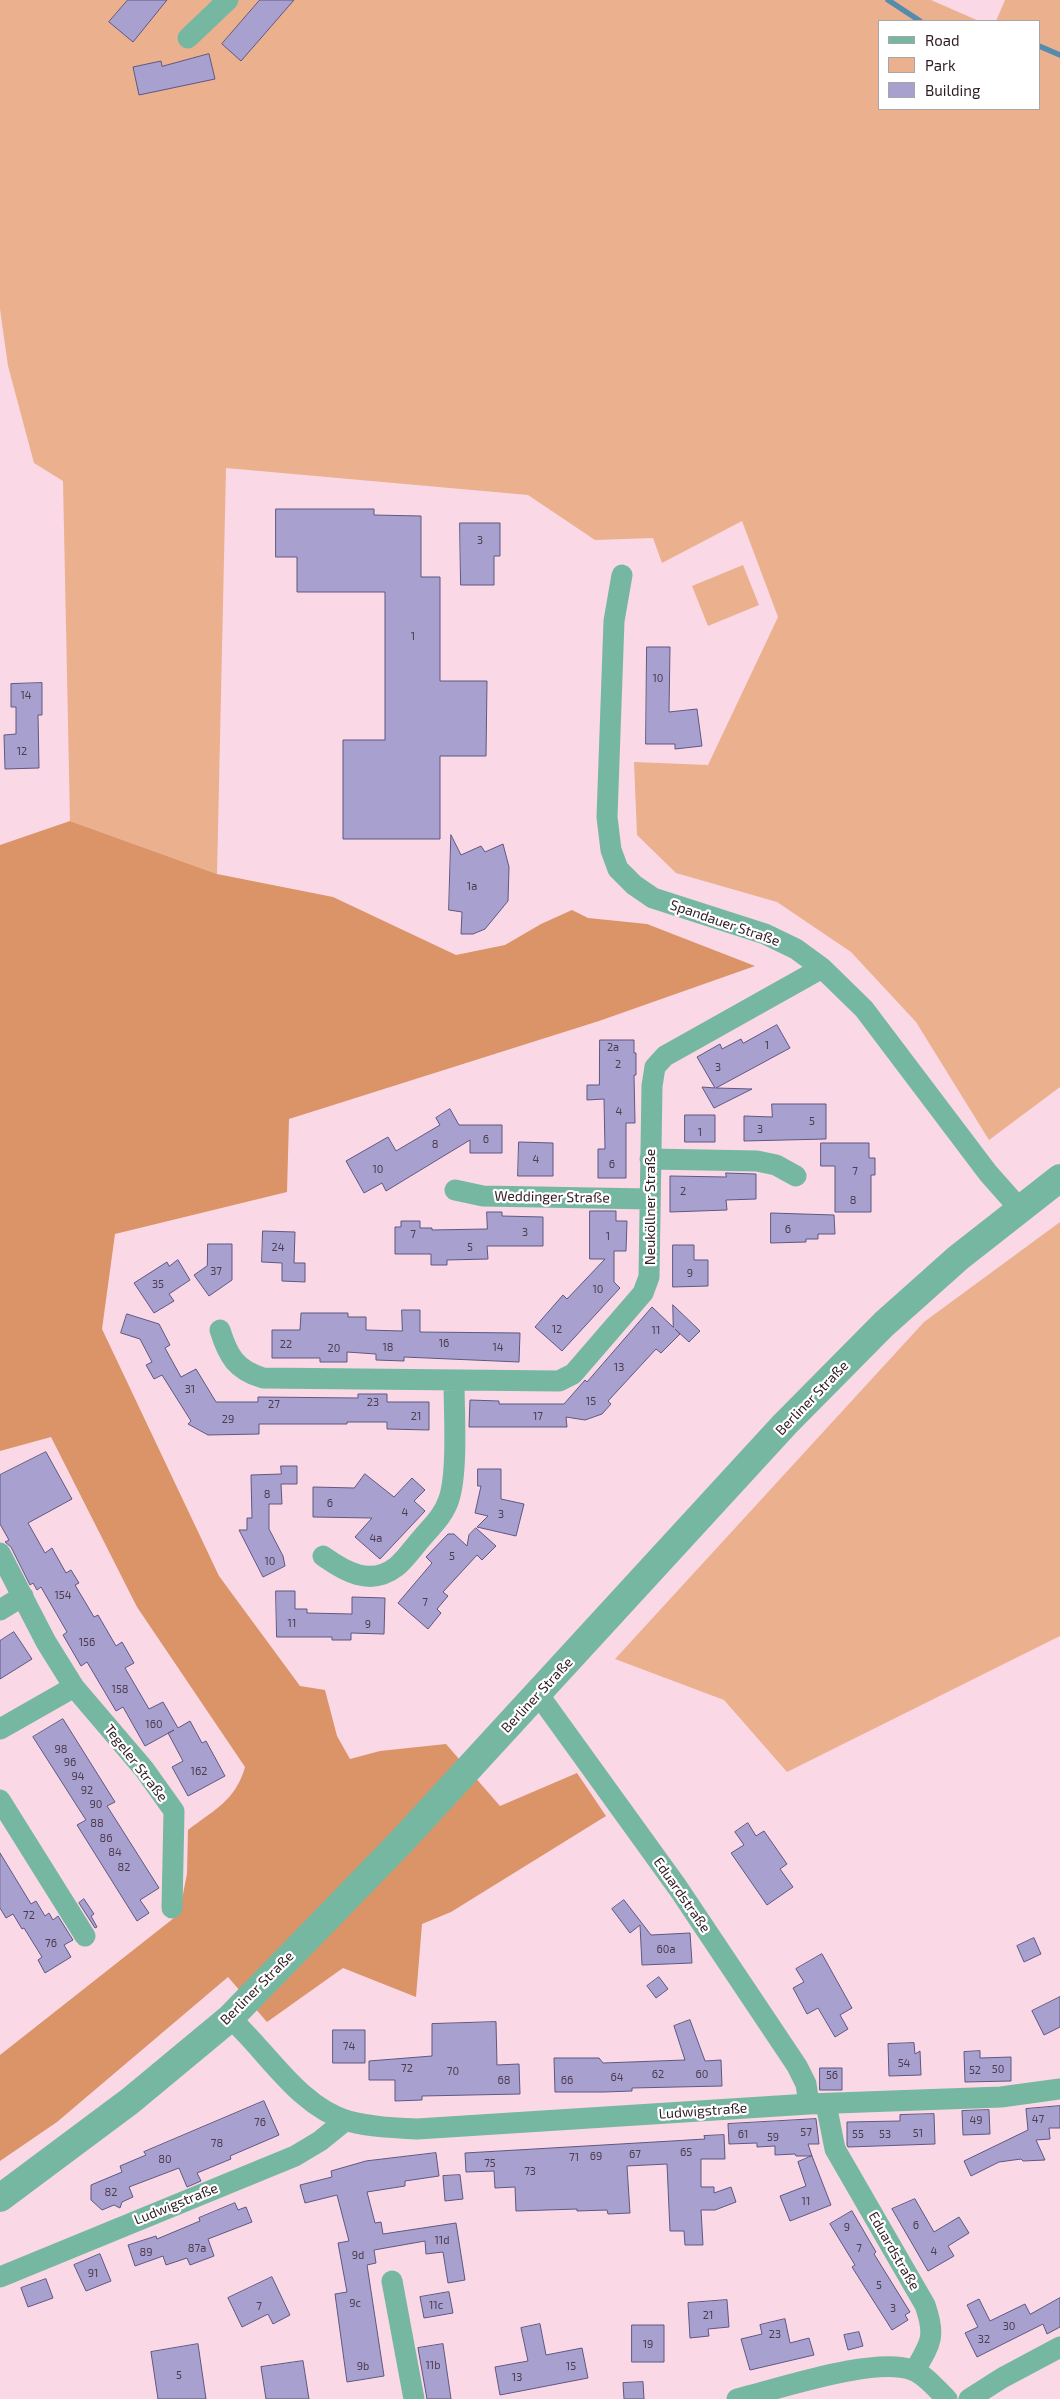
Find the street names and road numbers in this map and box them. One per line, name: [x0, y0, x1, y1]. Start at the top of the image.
street label: Spandauer Straße: [668, 896, 782, 950]
street label: Neuköllner Straße: [642, 1149, 658, 1265]
street label: Weddinger Straße: [494, 1188, 610, 1206]
street label: Berliner Straße: [772, 1357, 852, 1439]
street label: Berliner Straße: [498, 1654, 576, 1736]
street label: Tegeler Straße: [101, 1721, 171, 1805]
street label: Eduardstraße: [650, 1854, 714, 1936]
street label: Berliner Straße: [217, 1948, 297, 2028]
street label: Ludwigstraße: [658, 2100, 748, 2122]
street label: Ludwigstraße: [132, 2180, 220, 2228]
street label: Eduardstraße: [865, 2209, 923, 2293]

